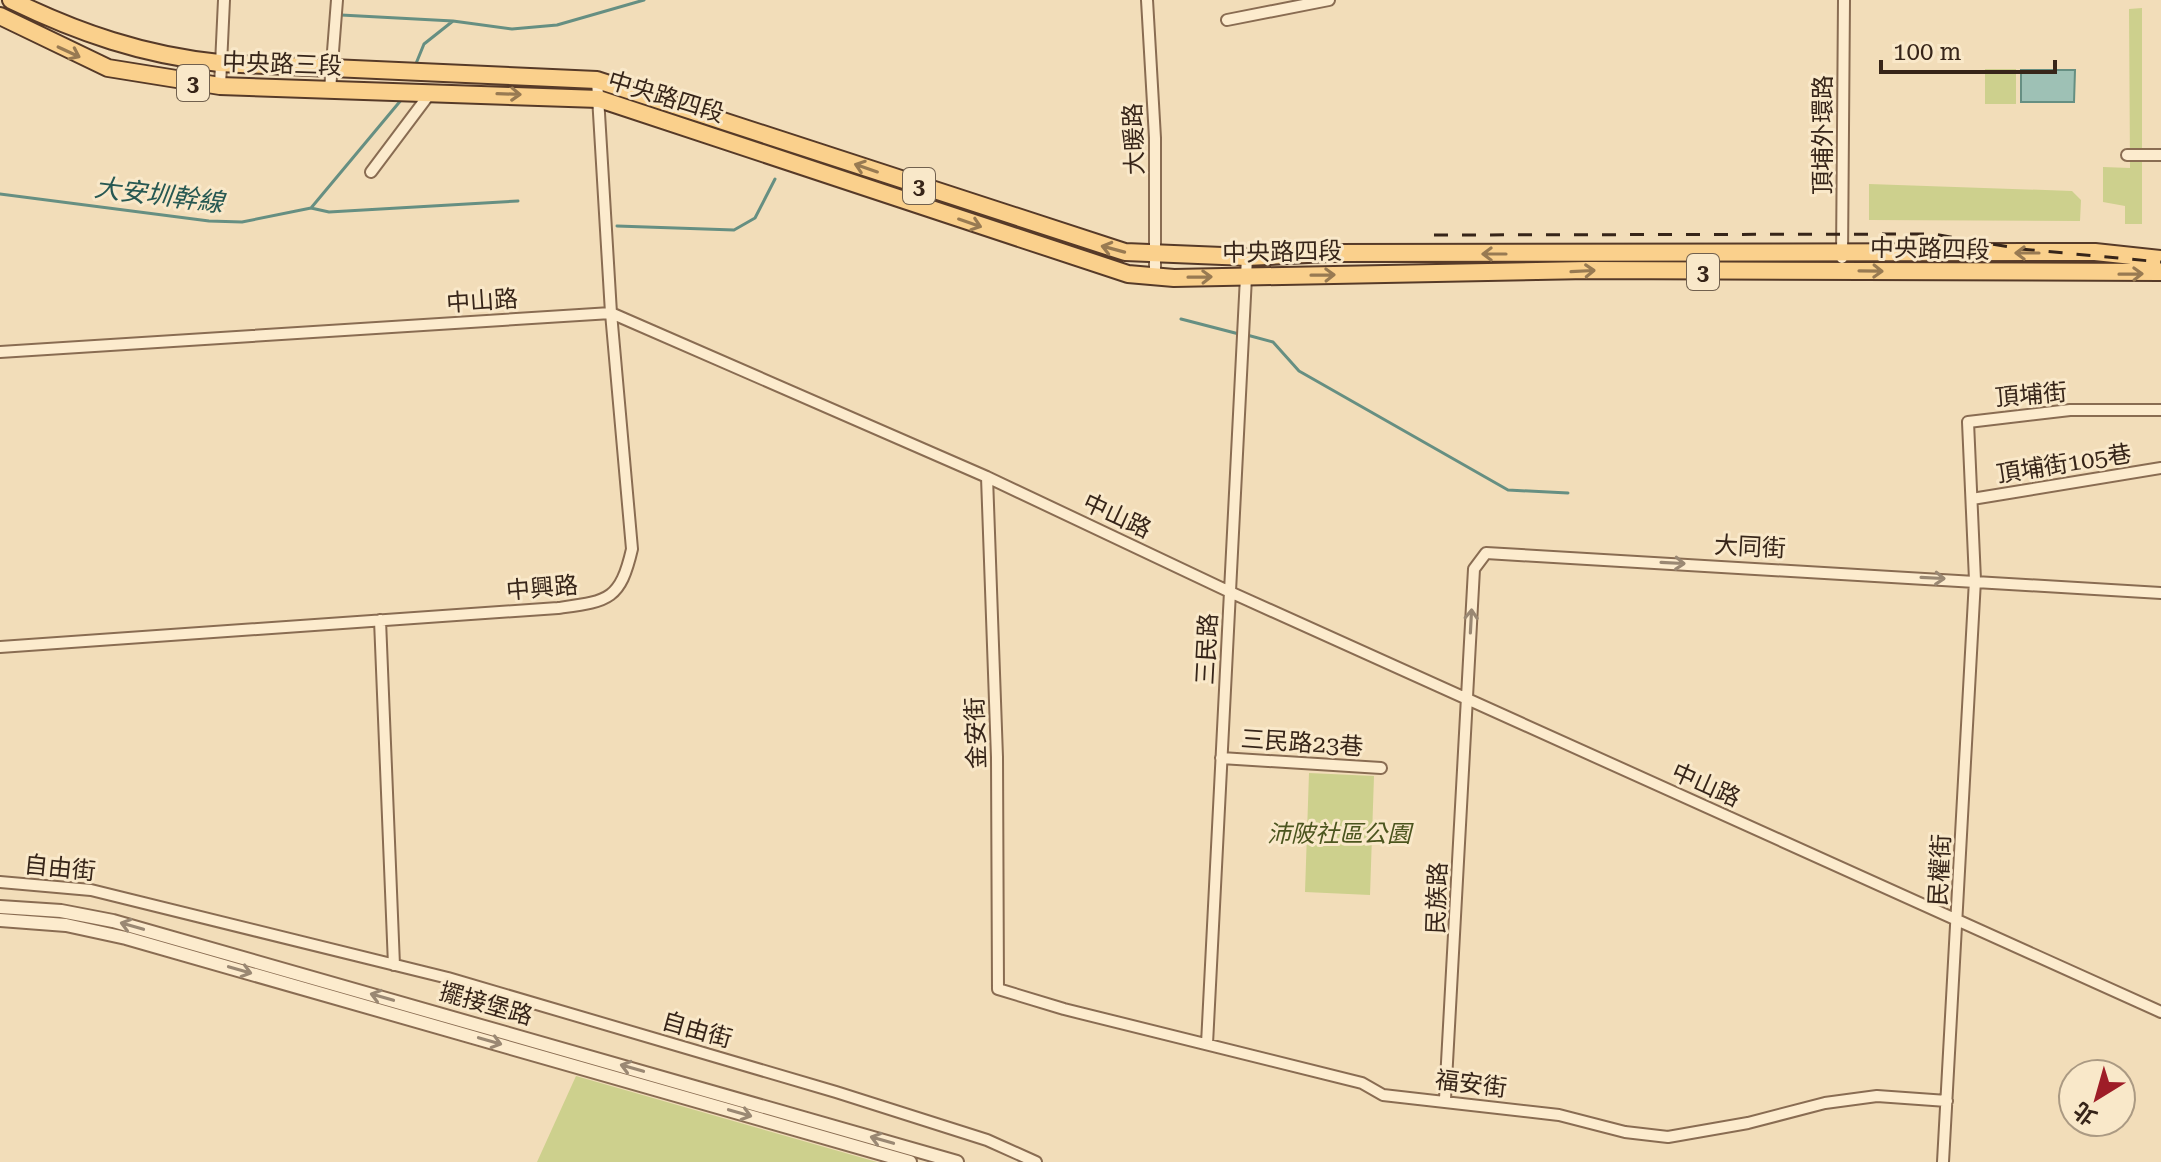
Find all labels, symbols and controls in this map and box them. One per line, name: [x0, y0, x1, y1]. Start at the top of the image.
scale bar: [1881, 24, 2055, 74]
text: 100 m: [1893, 38, 1961, 66]
one-way arrow: [57, 45, 81, 60]
street label: 中央路三段: [222, 48, 342, 80]
road number: 3: [177, 65, 209, 101]
street label: 中央路四段: [605, 66, 727, 128]
street label: 頂埔外環路: [1809, 75, 1837, 195]
one-way arrow: [495, 86, 522, 102]
street label: 大暖路: [1119, 103, 1149, 175]
one-way arrow: [854, 160, 879, 175]
road number: 3: [903, 168, 935, 204]
water label: 大安圳幹線: [93, 172, 228, 218]
one-way arrow: [957, 216, 982, 231]
street label: 中央路四段: [1870, 234, 1990, 264]
street label: 中央路四段: [1222, 237, 1342, 267]
one-way arrow: [1101, 241, 1127, 256]
one-way arrow: [2014, 245, 2041, 260]
one-way arrow: [1481, 246, 1508, 262]
road number: 3: [1687, 254, 1719, 290]
one-way arrow: [1569, 263, 1596, 278]
one-way arrow: [1857, 264, 1884, 279]
one-way arrow: [1309, 267, 1336, 283]
one-way arrow: [2117, 267, 2144, 282]
one-way arrow: [1186, 270, 1213, 285]
street label: 中山路: [445, 285, 519, 317]
street label: 頂埔街: [1994, 378, 2068, 412]
street label: 頂埔街105巷: [1994, 440, 2134, 488]
street label: 中山路: [1078, 488, 1156, 544]
street label: 大同街: [1713, 531, 1787, 563]
one-way arrow: [1660, 556, 1686, 571]
one-way arrow: [1919, 570, 1946, 585]
street label: 中興路: [505, 571, 579, 605]
one-way arrow: [1464, 608, 1479, 635]
street label: 三民路: [1191, 612, 1223, 686]
street label: 金安街: [961, 697, 991, 769]
street label: 三民路23巷: [1240, 725, 1364, 761]
street label: 中山路: [1667, 758, 1745, 812]
park label: 沛陂社區公園: [1267, 820, 1414, 848]
street label: 民權街: [1924, 833, 1956, 907]
street label: 自由街: [23, 850, 97, 886]
street label: 民族路: [1422, 862, 1452, 934]
one-way arrow: [119, 918, 145, 933]
one-way arrow: [226, 963, 252, 978]
street label: 擺接堡路: [436, 977, 536, 1031]
one-way arrow: [370, 989, 395, 1003]
street label: 自由街: [659, 1007, 735, 1053]
one-way arrow: [477, 1035, 502, 1050]
north arrow: [2057, 1058, 2137, 1138]
one-way arrow: [619, 1060, 645, 1075]
street label: 福安街: [1434, 1066, 1508, 1102]
text: 北: [2069, 1097, 2102, 1130]
one-way arrow: [726, 1106, 752, 1121]
one-way arrow: [869, 1132, 895, 1147]

